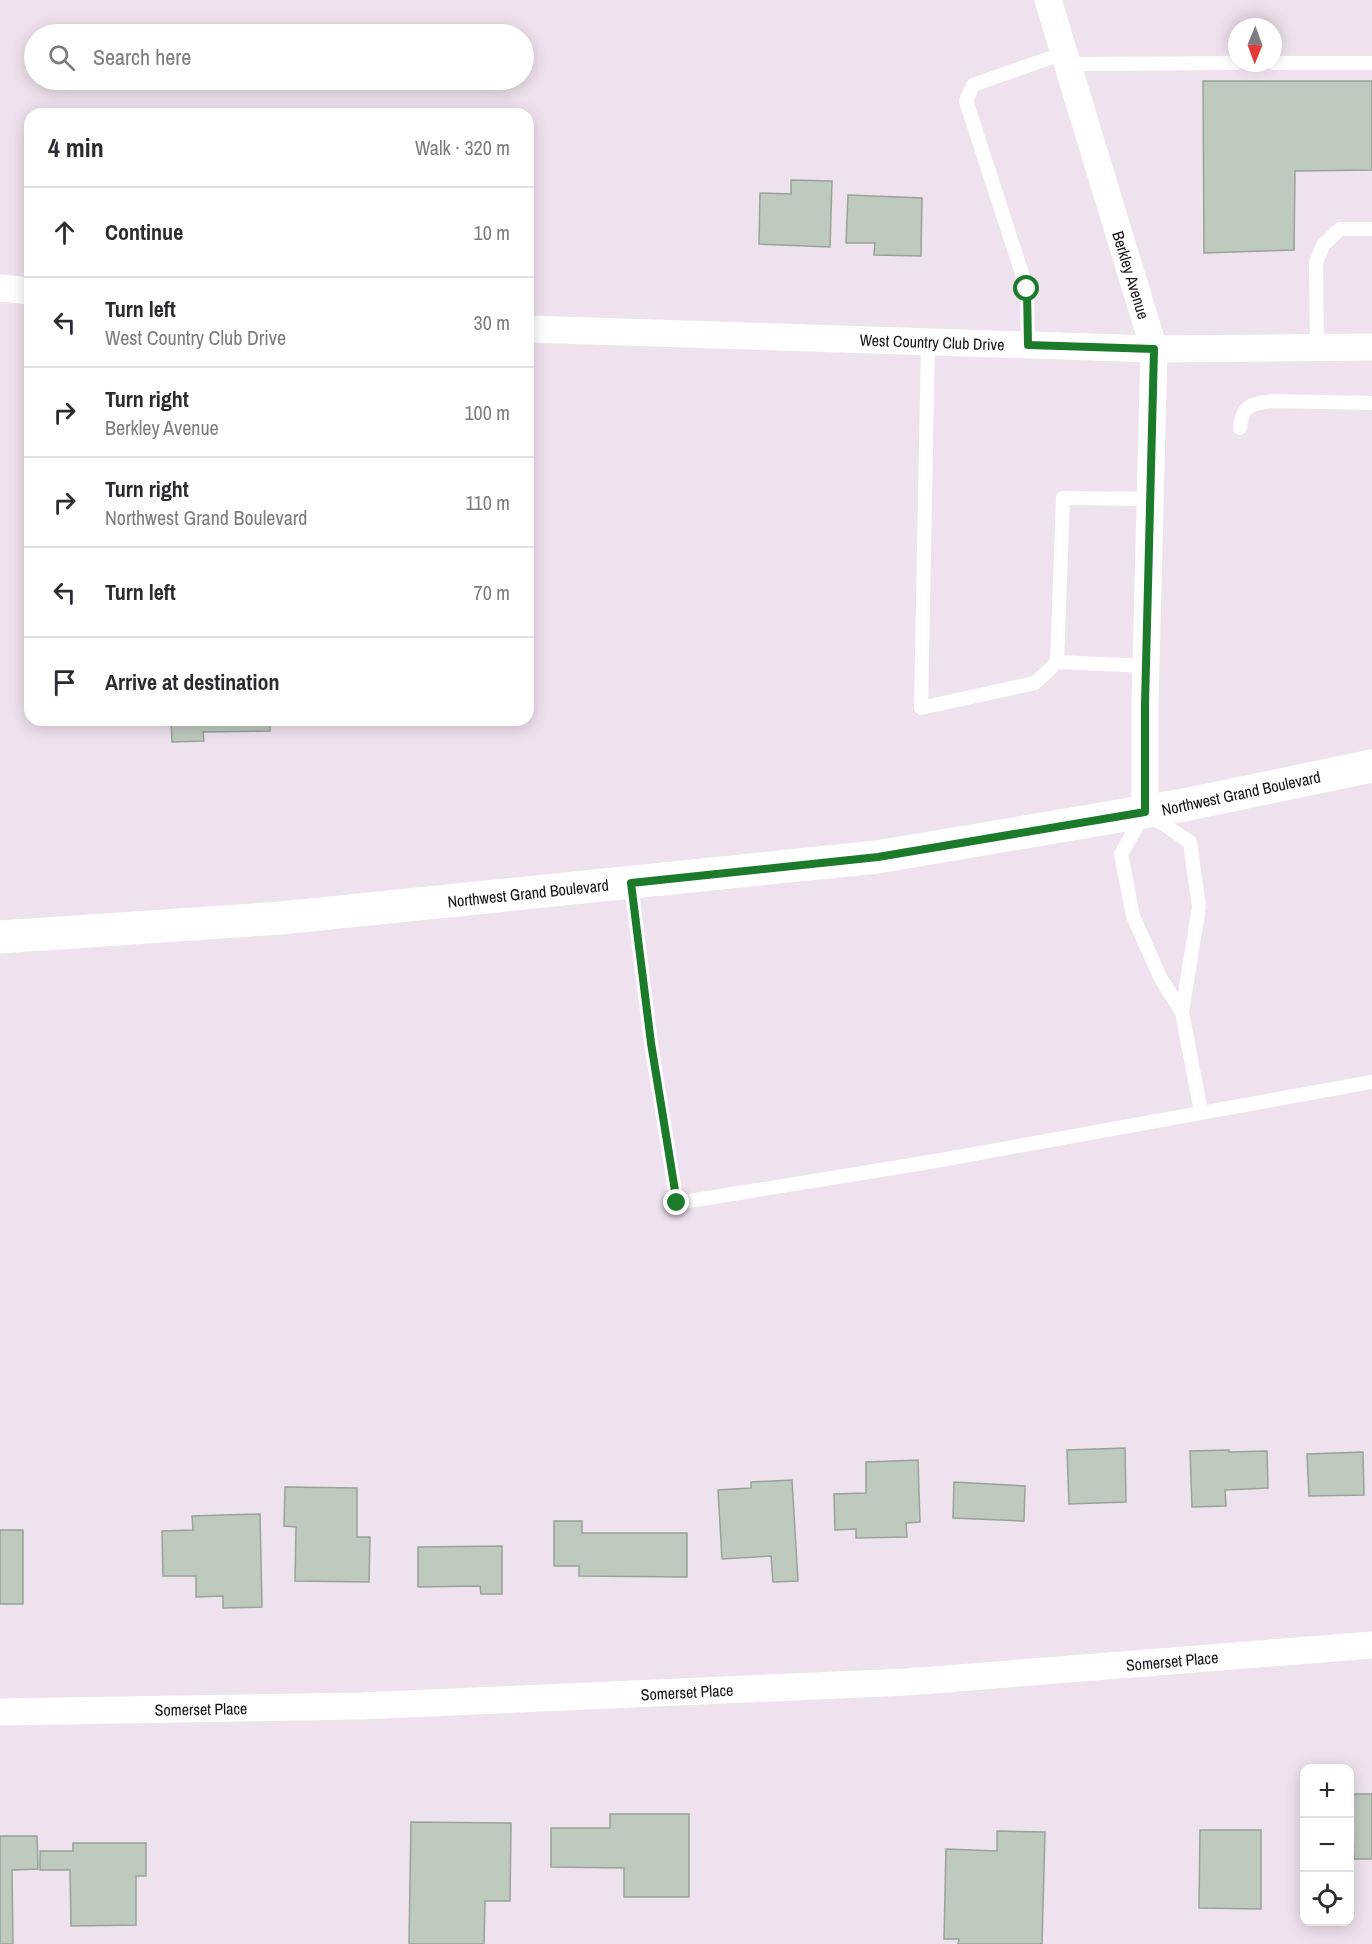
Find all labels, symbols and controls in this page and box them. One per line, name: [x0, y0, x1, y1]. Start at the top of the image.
north arrow: [1228, 18, 1282, 72]
search box: [24, 24, 534, 90]
icon: search: [45, 41, 78, 74]
text: Search here: [93, 42, 191, 72]
text: 4 min: [48, 130, 104, 165]
text: Walk · 320 m: [415, 134, 510, 161]
icon: ahead: [48, 216, 81, 249]
text: Continue: [105, 217, 183, 247]
text: 10 m: [474, 219, 510, 246]
street label: Berkley Avenue: [1107, 228, 1155, 322]
route start: [1013, 275, 1039, 301]
text: Turn left: [105, 294, 176, 324]
icon: left: [48, 306, 81, 339]
text: 30 m: [474, 309, 510, 336]
text: West Country Club Drive: [105, 324, 286, 351]
street label: West Country Club Drive: [859, 328, 1005, 356]
text: Turn right: [105, 384, 189, 414]
icon: right: [48, 396, 81, 429]
text: 100 m: [464, 399, 510, 426]
text: Berkley Avenue: [105, 414, 219, 441]
text: Turn right: [105, 474, 189, 504]
icon: right: [48, 486, 81, 519]
text: 110 m: [466, 489, 510, 516]
text: Northwest Grand Boulevard: [105, 504, 307, 531]
icon: left: [48, 576, 81, 609]
text: Turn left: [105, 577, 176, 607]
text: 70 m: [474, 579, 510, 606]
icon: arrive: [48, 666, 81, 699]
text: Arrive at destination: [105, 667, 279, 697]
street label: Northwest Grand Boulevard: [1160, 765, 1322, 821]
street label: Northwest Grand Boulevard: [446, 874, 610, 912]
route end: [663, 1189, 689, 1215]
street label: Somerset Place: [1125, 1646, 1219, 1676]
street label: Somerset Place: [640, 1679, 734, 1705]
street label: Somerset Place: [155, 1697, 247, 1721]
map controls: [1300, 1764, 1354, 1926]
button: +: [1300, 1764, 1354, 1818]
button: −: [1300, 1818, 1354, 1872]
button: locate: [1300, 1872, 1354, 1926]

